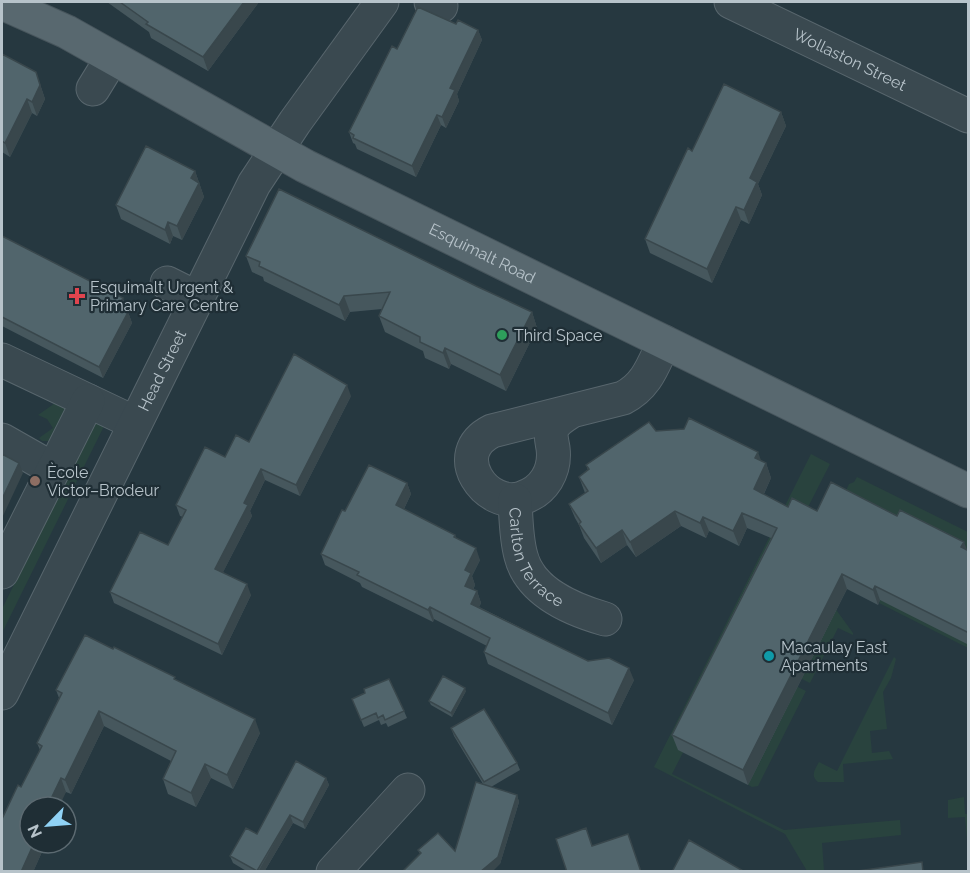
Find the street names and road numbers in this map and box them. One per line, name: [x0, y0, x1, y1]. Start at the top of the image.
street label: Wollaston Street: [790, 24, 910, 95]
street label: Esquimalt Road: [426, 219, 539, 288]
street label: Head Street: [134, 326, 191, 414]
street label: Carlton Terrace: [505, 507, 567, 611]

